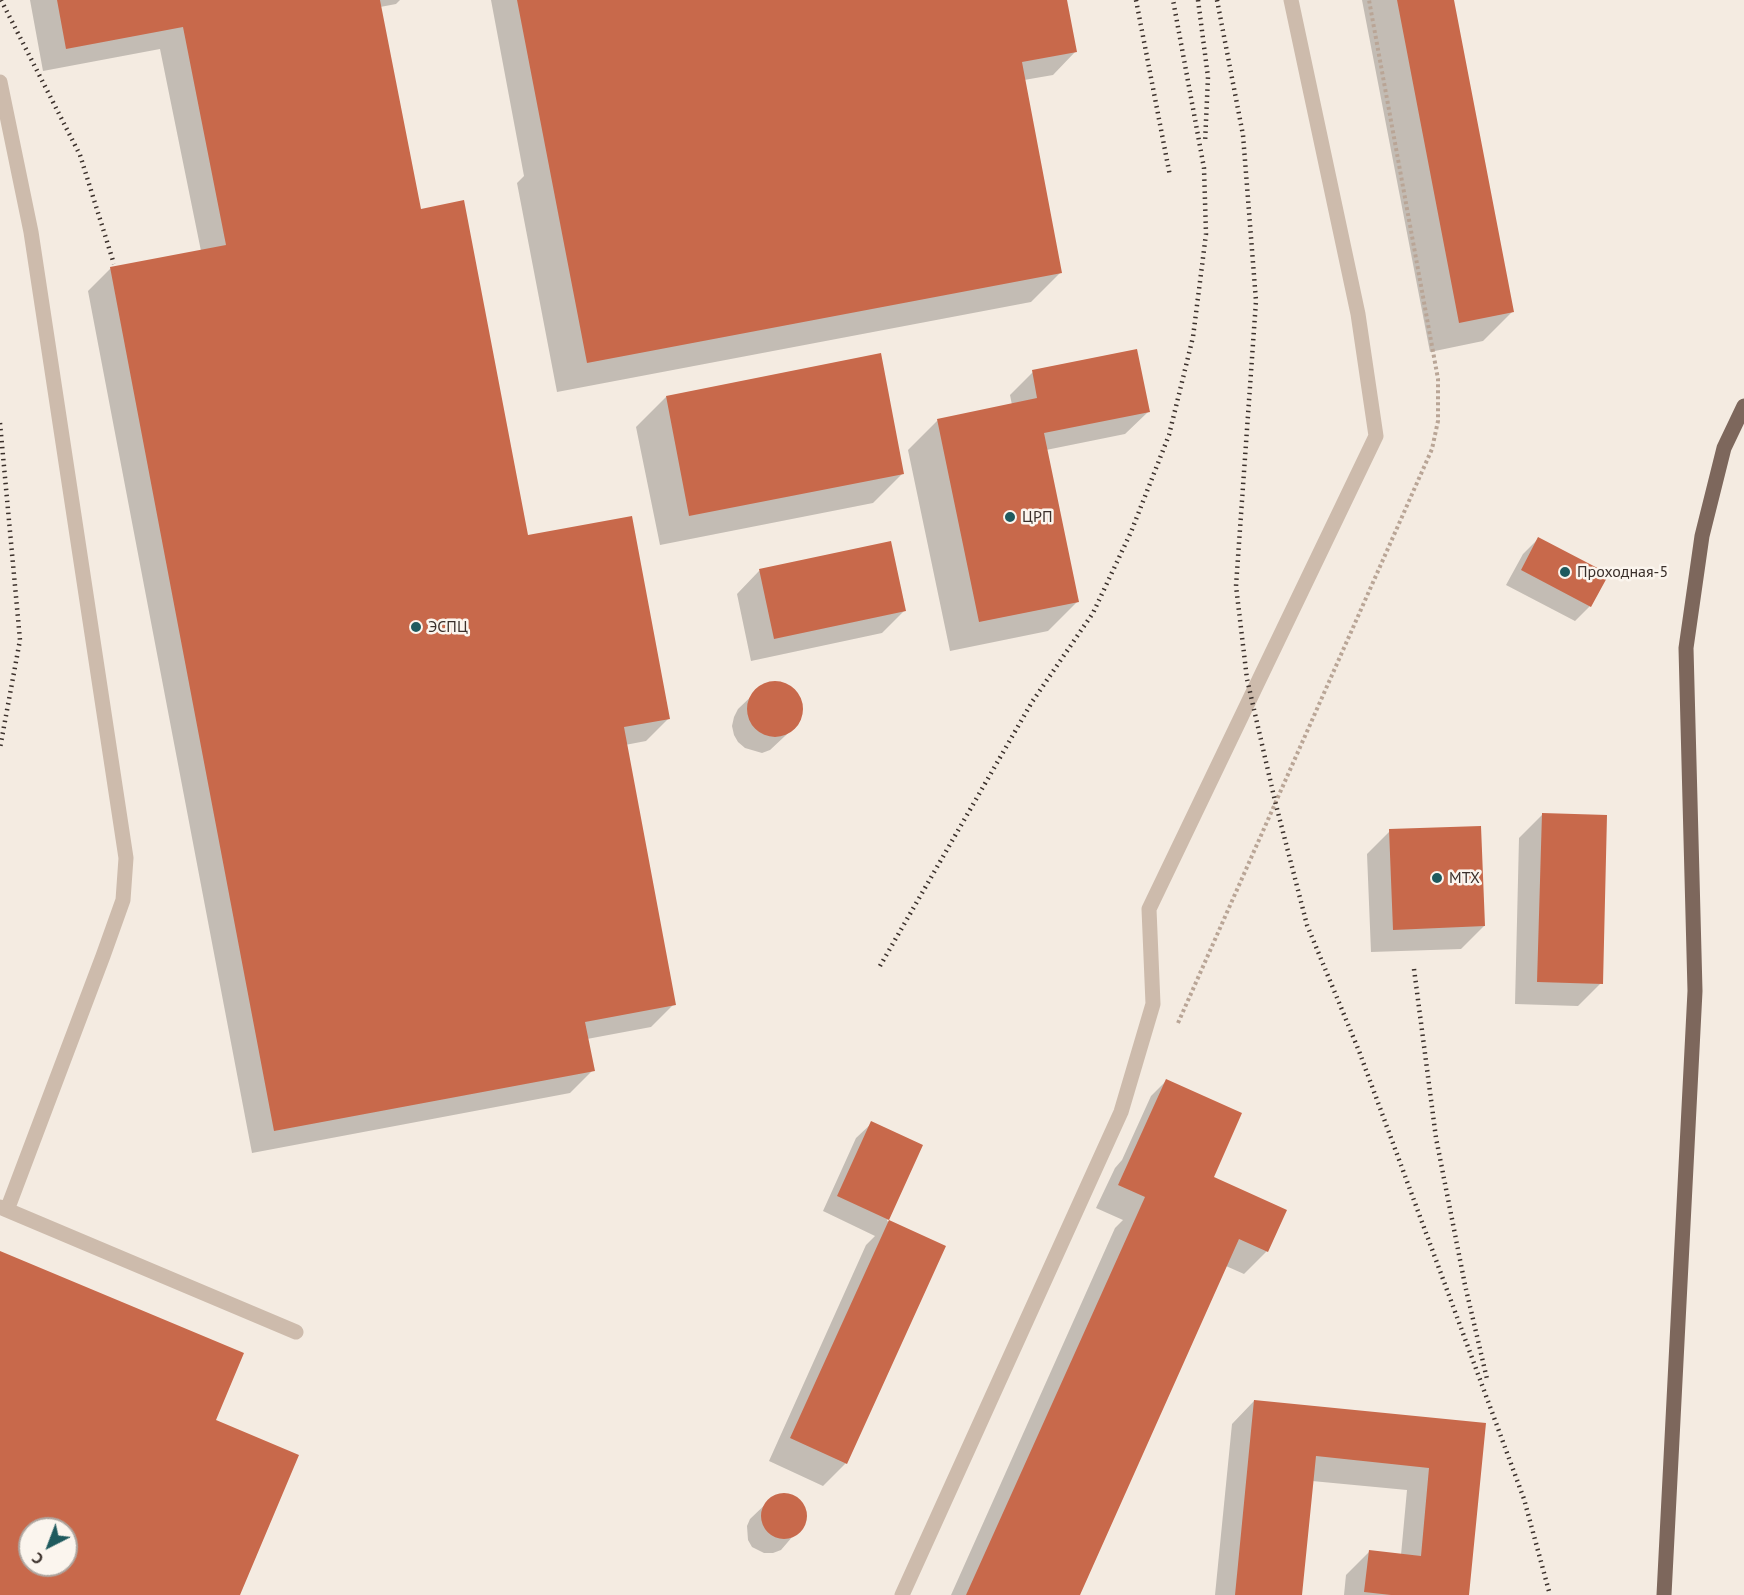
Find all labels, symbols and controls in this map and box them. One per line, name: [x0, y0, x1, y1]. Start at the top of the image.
place label: ЦРП: [1022, 507, 1052, 527]
marker: ЦРП: [1003, 510, 1017, 524]
place label: Проходная-5: [1577, 562, 1668, 582]
marker: Проходная-5: [1558, 565, 1572, 579]
place label: ЭСПЦ: [428, 617, 468, 637]
marker: ЭСПЦ: [409, 620, 423, 634]
place label: МТХ: [1449, 868, 1480, 888]
marker: МТХ: [1430, 871, 1444, 885]
north arrow: [18, 1517, 78, 1577]
text: С: [27, 1548, 47, 1569]

